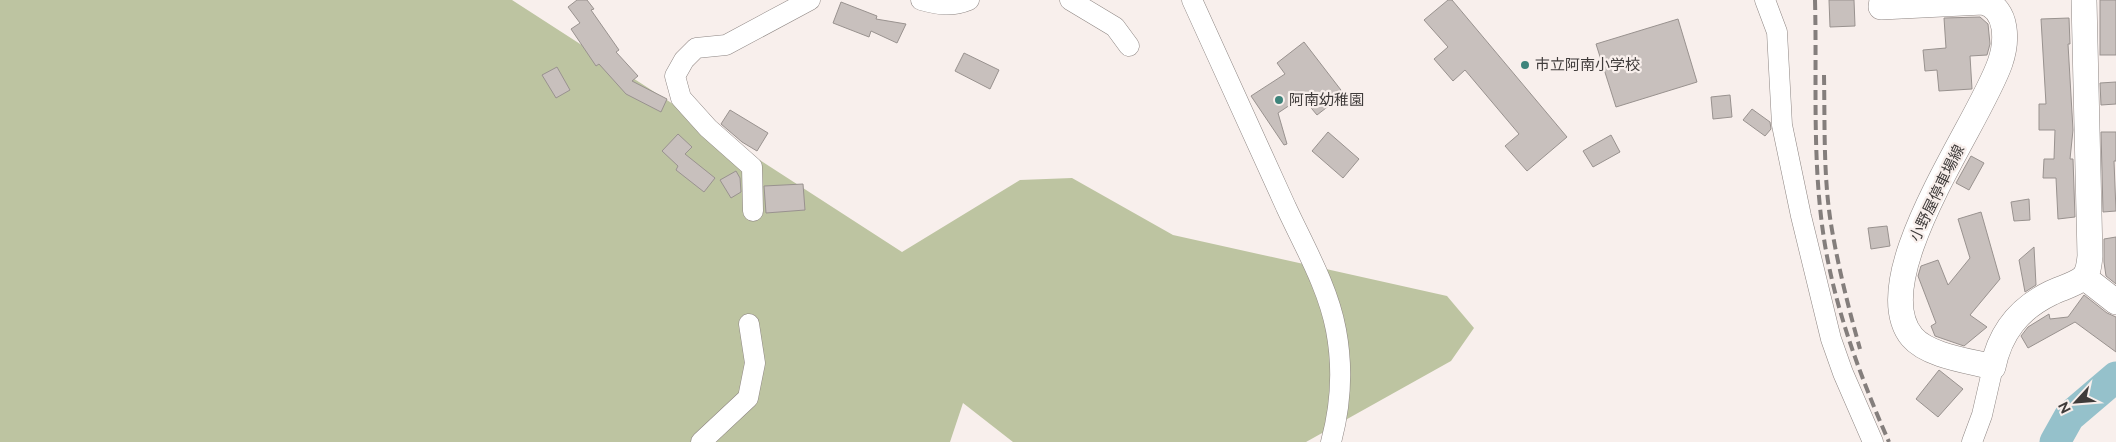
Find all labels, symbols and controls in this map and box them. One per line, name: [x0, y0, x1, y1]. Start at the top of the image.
place label: 市立阿南小学校: [1535, 56, 1640, 74]
marker: 市立阿南小学校: [1519, 59, 1531, 71]
place label: 阿南幼稚園: [1289, 91, 1364, 109]
marker: 阿南幼稚園: [1273, 94, 1285, 106]
street label: 小野屋停車場線: [1906, 142, 1968, 244]
north arrow: [2051, 377, 2101, 427]
text: N: [2055, 399, 2074, 416]

